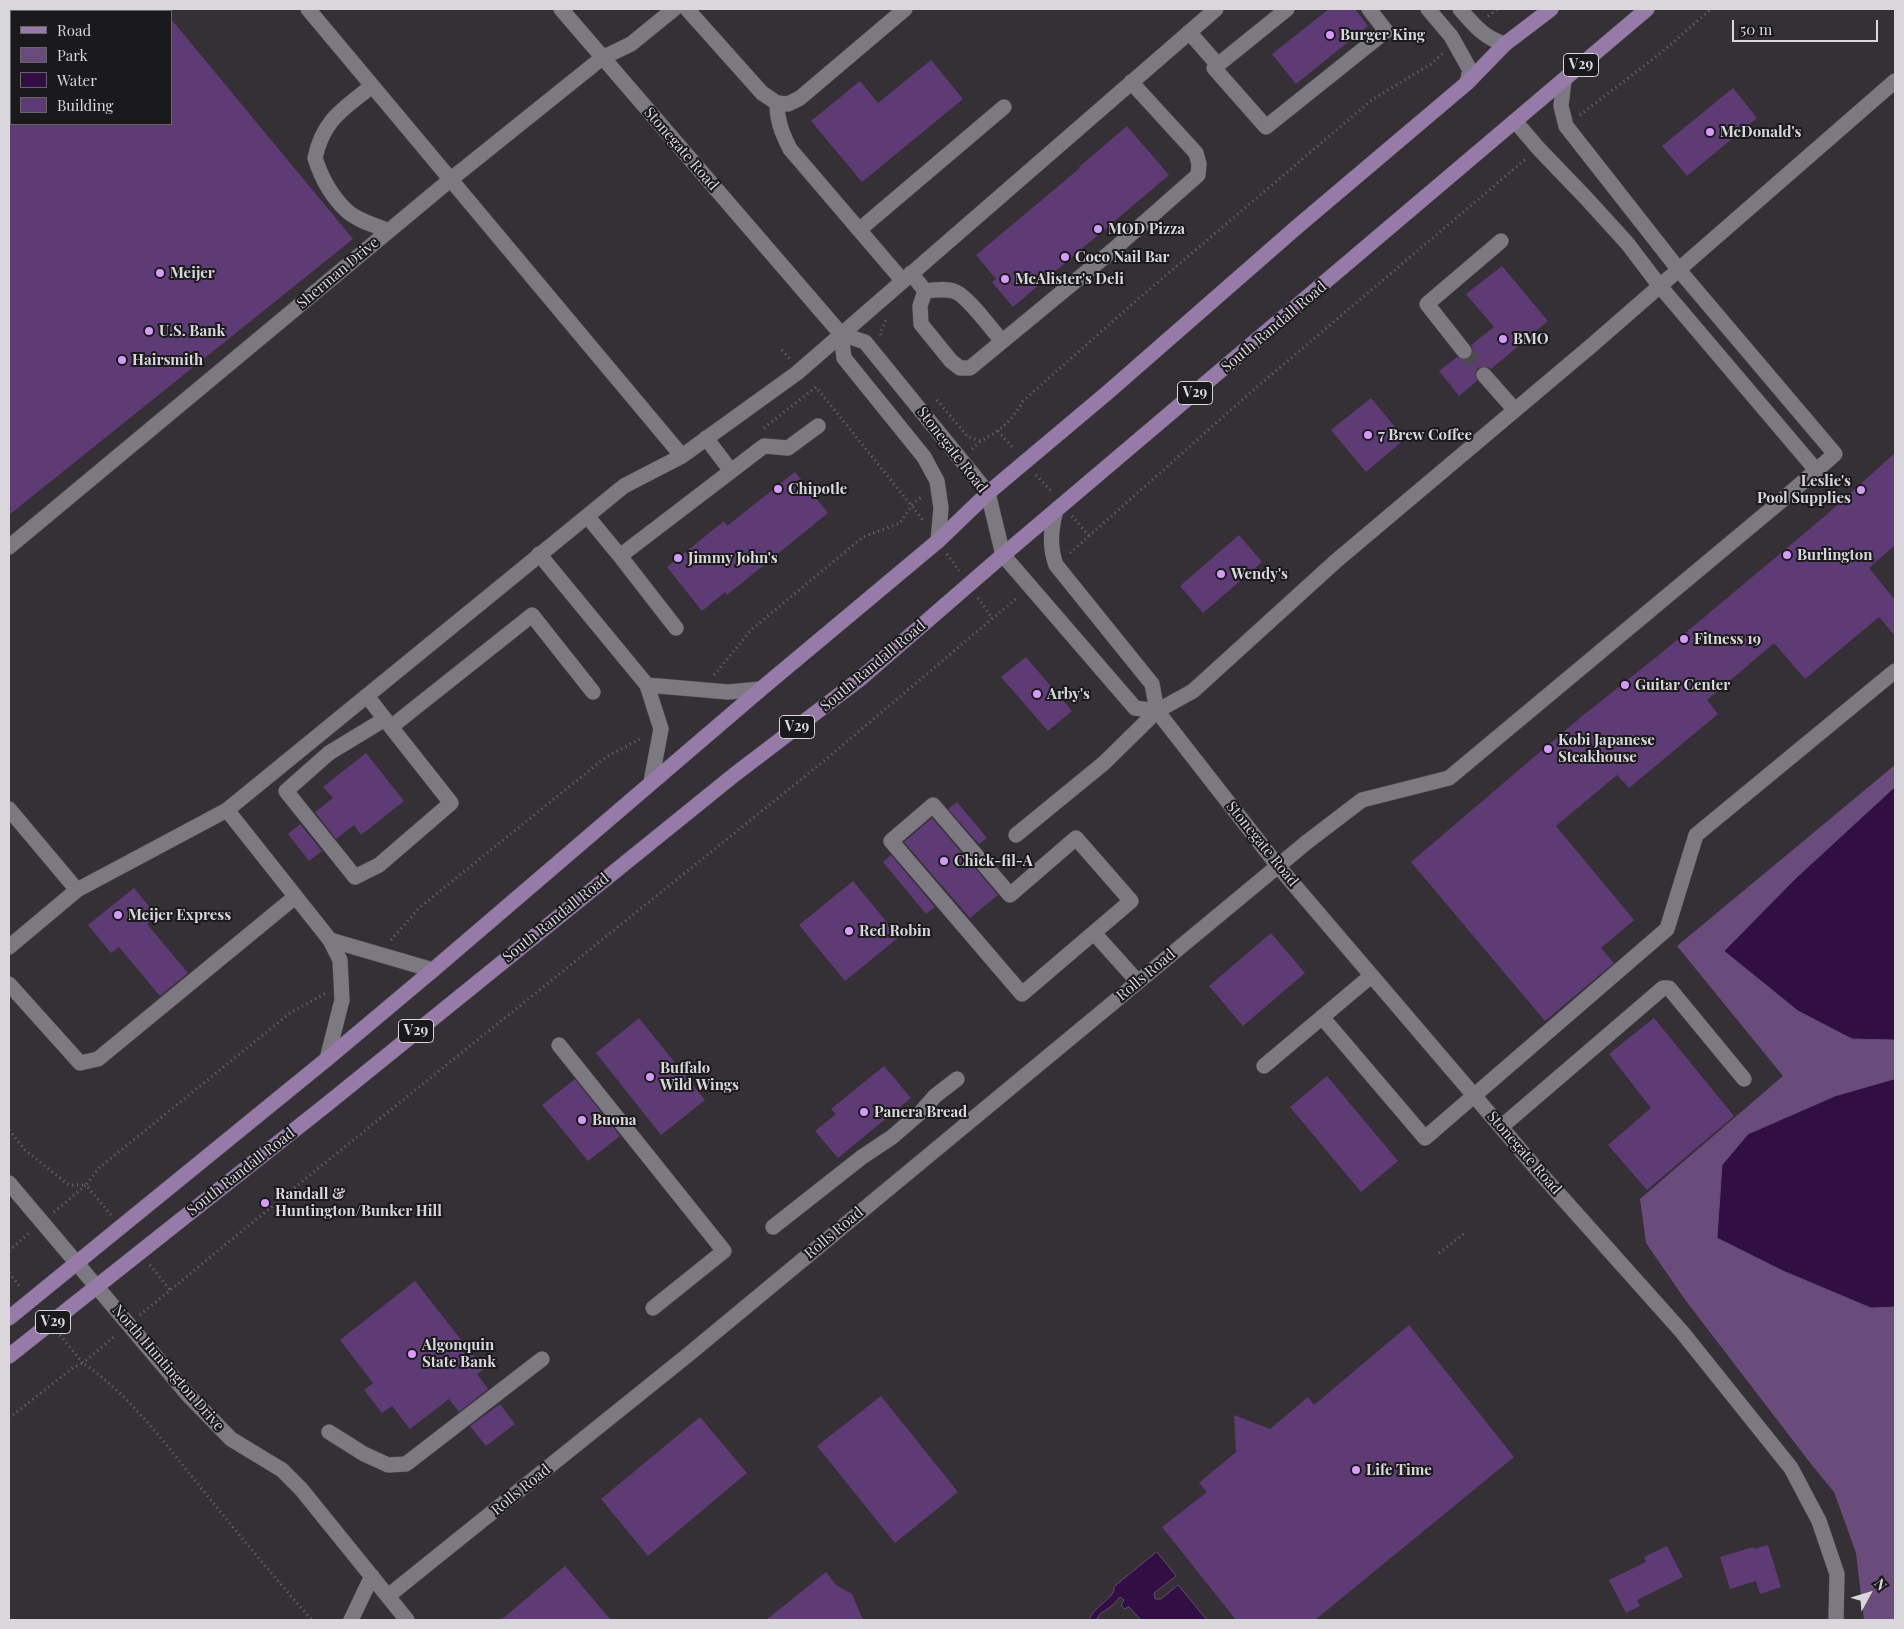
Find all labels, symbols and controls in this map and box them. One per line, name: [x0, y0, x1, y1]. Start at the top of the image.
legend: [10, 10, 172, 125]
scale bar: [1734, 10, 1880, 42]
text: 50 m: [1740, 19, 1772, 39]
text: Road: [57, 20, 91, 40]
place label: Burger King: [1340, 26, 1425, 44]
marker: Burger King: [1324, 29, 1336, 41]
text: Park: [57, 45, 88, 65]
road number: V29: [1564, 54, 1598, 76]
text: Water: [57, 70, 97, 90]
text: Building: [57, 95, 113, 115]
street label: Stonegate Road: [640, 104, 722, 194]
place label: McDonald's: [1720, 123, 1801, 141]
marker: McDonald's: [1704, 126, 1716, 138]
place label: MOD Pizza: [1108, 220, 1185, 238]
marker: MOD Pizza: [1092, 223, 1104, 235]
street label: Sherman Drive: [293, 234, 383, 312]
place label: Coco Nail Bar: [1075, 248, 1170, 266]
marker: Coco Nail Bar: [1059, 251, 1071, 263]
place label: Meijer: [170, 264, 215, 282]
marker: Meijer: [154, 267, 166, 279]
place label: McAlister's Deli: [1015, 270, 1124, 288]
marker: McAlister's Deli: [999, 273, 1011, 285]
street label: South Randall Road: [1218, 278, 1330, 376]
place label: U.S. Bank: [159, 322, 225, 340]
marker: U.S. Bank: [143, 325, 155, 337]
place label: BMO: [1513, 330, 1549, 348]
marker: BMO: [1497, 333, 1509, 345]
place label: Hairsmith: [132, 351, 203, 369]
marker: Hairsmith: [116, 354, 128, 366]
road number: V29: [1178, 382, 1212, 404]
street label: Stonegate Road: [913, 403, 991, 497]
place label: 7 Brew Coffee: [1378, 426, 1472, 444]
marker: 7 Brew Coffee: [1362, 429, 1374, 441]
place label: Leslie's Pool Supplies: [1757, 472, 1851, 507]
place label: Chipotle: [788, 480, 847, 498]
marker: Chipotle: [772, 483, 784, 495]
marker: Leslie's Pool Supplies: [1855, 484, 1867, 496]
place label: Burlington: [1797, 546, 1872, 564]
place label: Jimmy John's: [688, 549, 778, 567]
marker: Burlington: [1781, 549, 1793, 561]
marker: Jimmy John's: [672, 552, 684, 564]
place label: Wendy's: [1231, 565, 1288, 583]
marker: Wendy's: [1215, 568, 1227, 580]
street label: South Randall Road: [817, 617, 929, 715]
place label: Fitness 19: [1694, 630, 1761, 648]
marker: Fitness 19: [1678, 633, 1690, 645]
place label: Guitar Center: [1635, 676, 1730, 694]
marker: Guitar Center: [1619, 679, 1631, 691]
place label: Arby's: [1047, 685, 1090, 703]
marker: Arby's: [1031, 688, 1043, 700]
road number: V29: [780, 716, 814, 739]
place label: Kobi Japanese Steakhouse: [1558, 731, 1655, 766]
marker: Kobi Japanese Steakhouse: [1542, 743, 1554, 755]
street label: Stonegate Road: [1222, 798, 1302, 890]
place label: Chick-fil-A: [954, 852, 1033, 870]
marker: Chick-fil-A: [938, 855, 950, 867]
street label: South Randall Road: [499, 870, 613, 966]
place label: Meijer Express: [128, 906, 231, 924]
marker: Meijer Express: [112, 909, 124, 921]
place label: Red Robin: [859, 922, 931, 940]
marker: Red Robin: [843, 925, 855, 937]
street label: Rolls Road: [1113, 945, 1179, 1005]
road number: V29: [398, 1019, 434, 1042]
place label: Buffalo Wild Wings: [660, 1059, 739, 1094]
marker: Buffalo Wild Wings: [644, 1071, 656, 1083]
place label: Panera Bread: [874, 1103, 967, 1121]
marker: Panera Bread: [858, 1106, 870, 1118]
street label: Stonegate Road: [1483, 1108, 1565, 1198]
place label: Buona: [592, 1111, 637, 1129]
marker: Buona: [576, 1114, 588, 1126]
street label: South Randall Road: [184, 1124, 298, 1220]
place label: Randall & Huntington/Bunker Hill: [275, 1185, 442, 1220]
marker: Randall & Huntington/Bunker Hill: [259, 1197, 271, 1209]
street label: Rolls Road: [801, 1203, 867, 1263]
street label: North Huntington Drive: [108, 1301, 228, 1435]
road number: V29: [36, 1310, 70, 1334]
place label: Algonquin State Bank: [422, 1336, 496, 1371]
marker: Algonquin State Bank: [406, 1348, 418, 1360]
street label: Rolls Road: [488, 1461, 554, 1519]
place label: Life Time: [1366, 1461, 1432, 1479]
marker: Life Time: [1350, 1464, 1362, 1476]
north arrow: [1844, 1569, 1894, 1619]
text: N: [1870, 1574, 1892, 1594]

